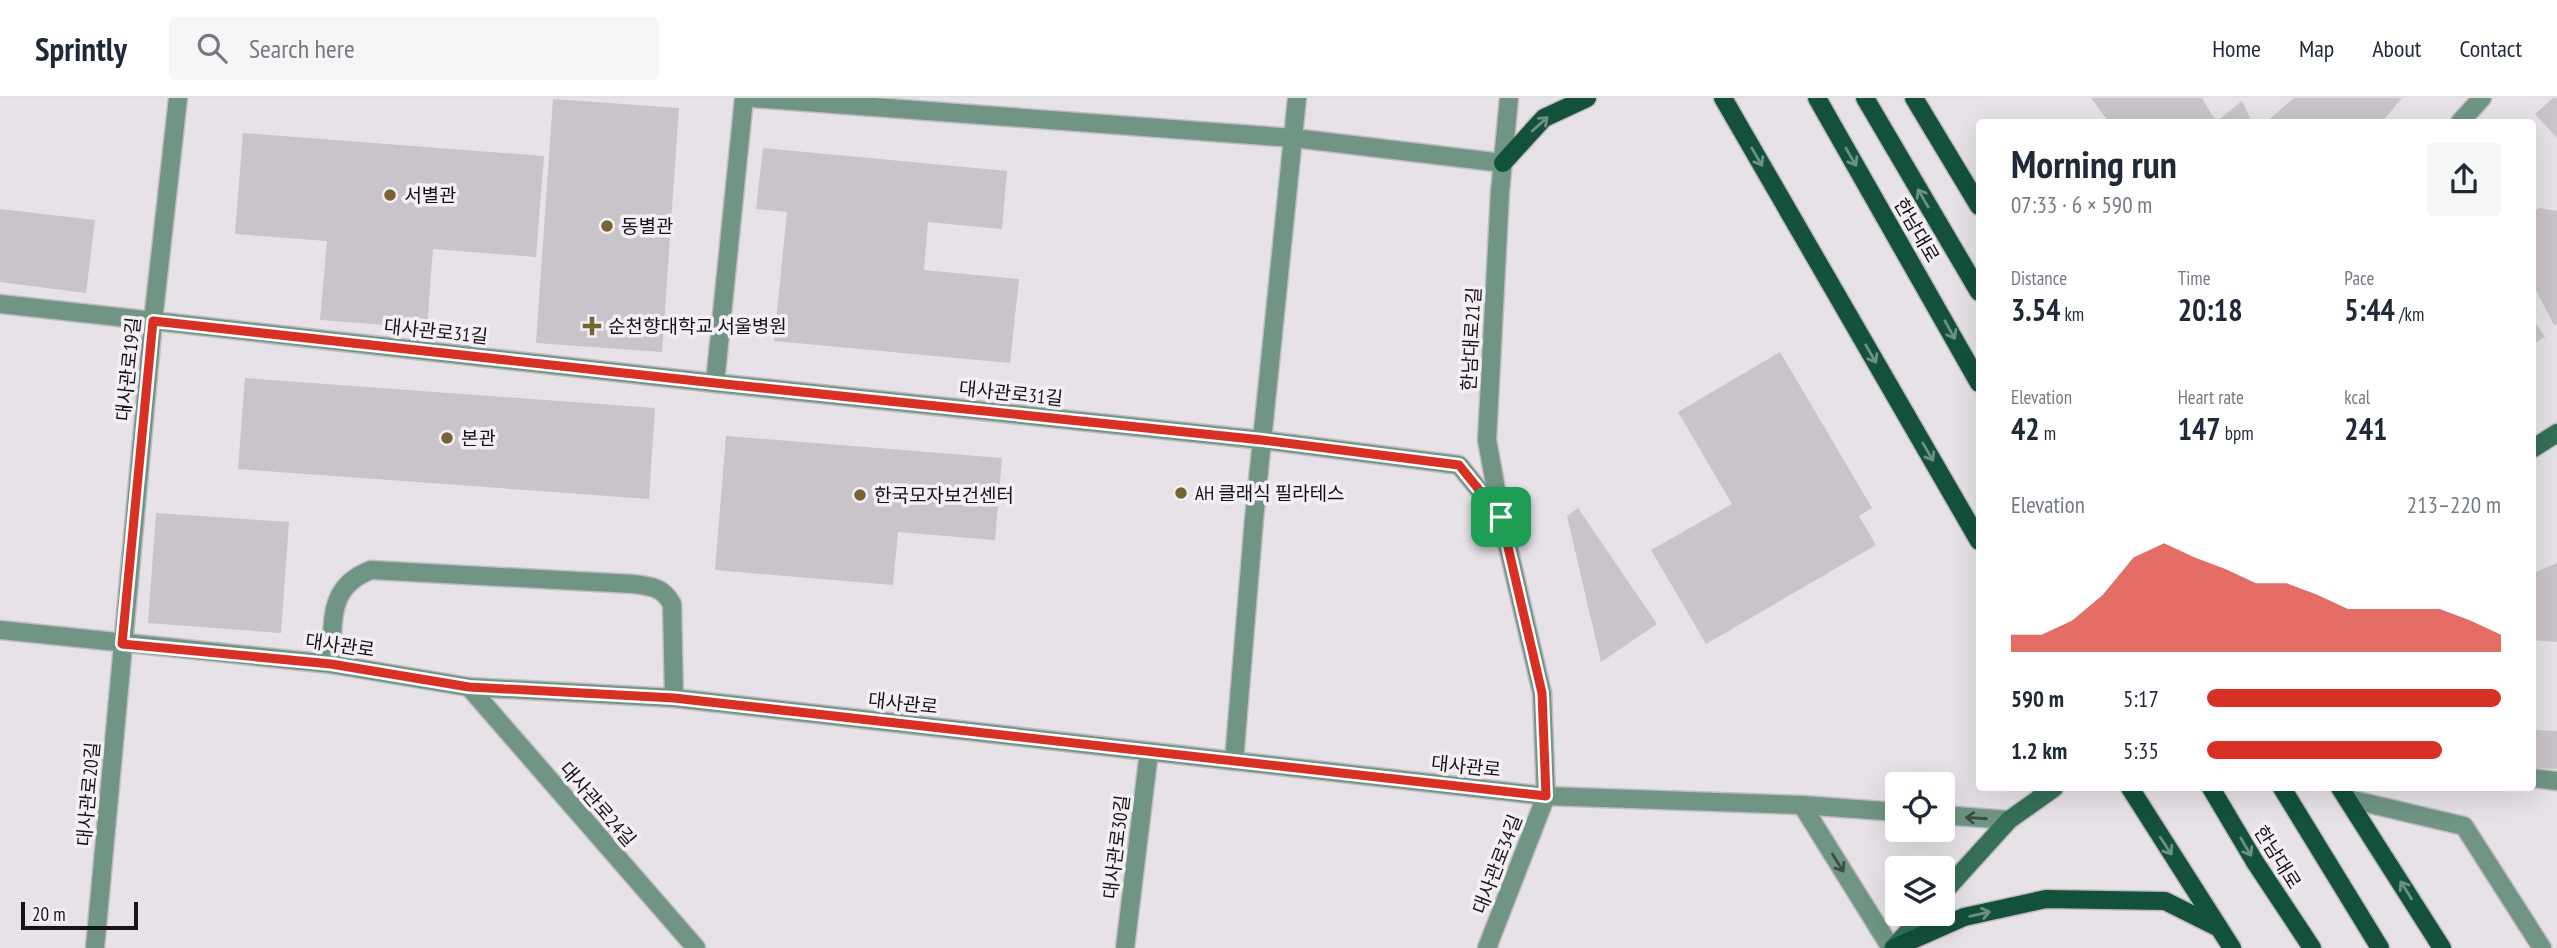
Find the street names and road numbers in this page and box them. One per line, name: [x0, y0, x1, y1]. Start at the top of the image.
street label: 한남대로: [1889, 194, 1945, 266]
street label: 한남대로21길: [1456, 286, 1486, 392]
street label: 대사관로31길: [383, 314, 489, 348]
street label: 대사관로19길: [111, 316, 145, 422]
street label: 대사관로31길: [958, 376, 1064, 410]
street label: 대사관로: [304, 628, 376, 662]
street label: 대사관로: [867, 687, 939, 719]
street label: 대사관로20길: [71, 741, 105, 847]
street label: 대사관로: [1430, 750, 1502, 782]
street label: 대사관로24길: [555, 757, 641, 851]
street label: 대사관로30길: [1098, 794, 1134, 900]
street label: 대사관로34길: [1467, 811, 1527, 917]
street label: 한남대로: [2249, 821, 2307, 893]

